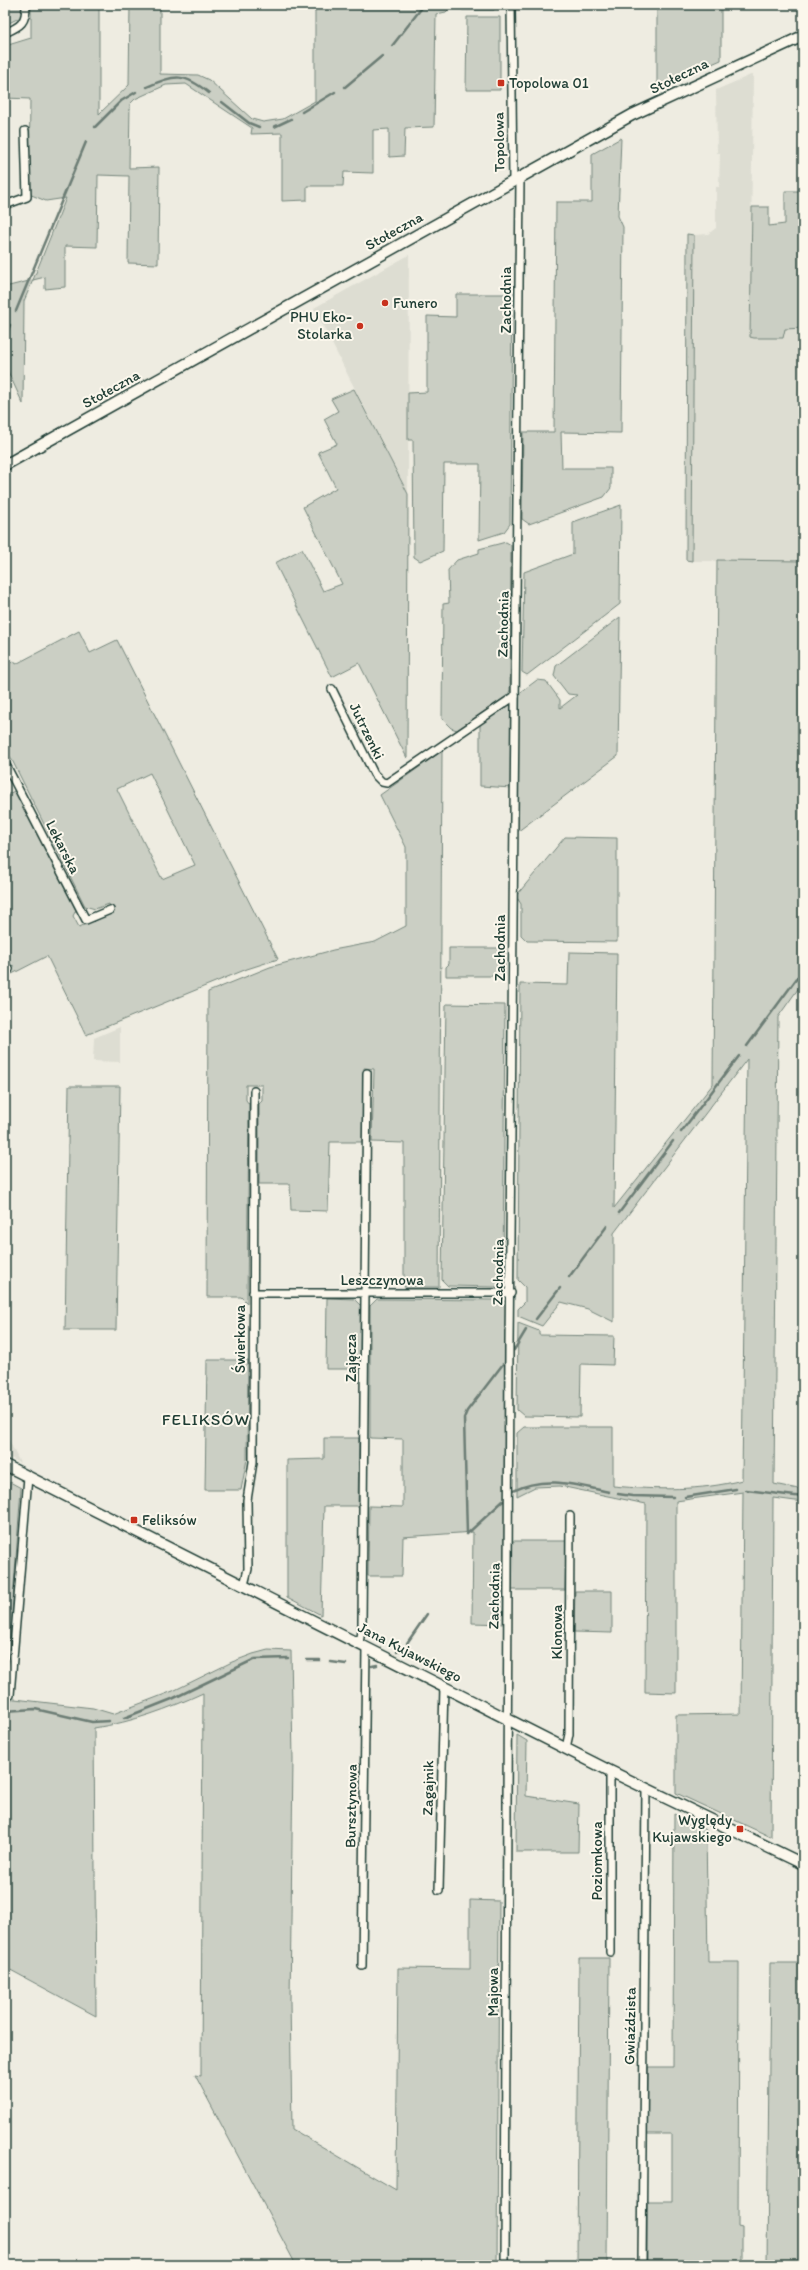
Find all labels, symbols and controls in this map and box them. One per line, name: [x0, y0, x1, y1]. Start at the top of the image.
street label: Stołeczna: [647, 54, 712, 98]
place label: Topolowa 01: [509, 74, 589, 92]
marker: Topolowa 01: [496, 78, 506, 88]
street label: Topolowa: [489, 112, 509, 172]
street label: Stołeczna: [362, 208, 426, 254]
street label: Zachodnia: [497, 266, 515, 333]
place label: Funero: [393, 294, 438, 312]
marker: Funero: [380, 298, 390, 308]
place label: PHU Eko- Stolarka: [290, 308, 352, 343]
marker: PHU Eko- Stolarka: [355, 321, 365, 331]
street label: Stołeczna: [79, 366, 143, 412]
street label: Zachodnia: [493, 590, 513, 658]
street label: Jutrzenki: [346, 700, 388, 762]
street label: Lekarska: [42, 817, 84, 877]
street label: Zachodnia: [491, 914, 509, 981]
street label: Zachodnia: [488, 1238, 508, 1306]
street label: Leszczynowa: [340, 1271, 424, 1289]
street label: Świerkowa: [231, 1305, 249, 1373]
street label: Zajęcza: [342, 1333, 360, 1382]
district label: FELIKSÓW: [162, 1409, 250, 1429]
place label: Feliksów: [142, 1511, 197, 1529]
marker: Feliksów: [129, 1515, 139, 1525]
street label: Zachodnia: [484, 1562, 504, 1630]
street label: Klonowa: [548, 1604, 566, 1660]
street label: Jana Kujawskiego: [355, 1618, 465, 1686]
street label: Zagajnik: [419, 1760, 437, 1816]
street label: Bursztynowa: [341, 1763, 361, 1848]
place label: Wyględy Kujawskiego: [652, 1811, 732, 1846]
street label: Poziomkowa: [588, 1821, 606, 1901]
marker: Wyględy Kujawskiego: [735, 1824, 745, 1834]
street label: Majowa: [484, 1967, 502, 2016]
street label: Gwiaździsta: [620, 1987, 640, 2065]

